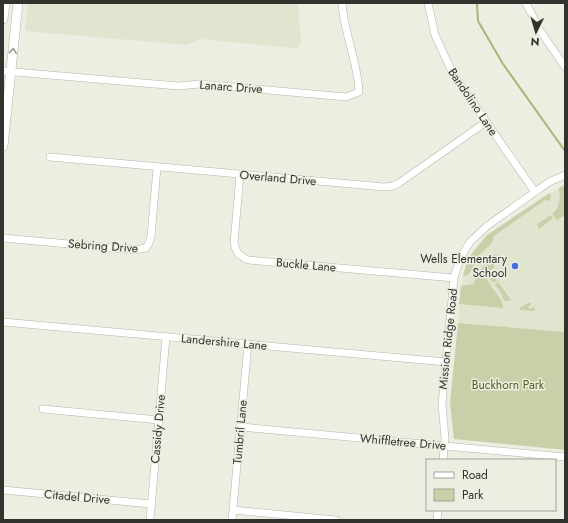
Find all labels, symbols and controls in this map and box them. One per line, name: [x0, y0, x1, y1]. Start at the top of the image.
north arrow: [516, 12, 556, 52]
text: N: [530, 34, 540, 50]
one-way arrow: [8, 48, 17, 54]
street label: Bandolino Lane: [444, 65, 502, 139]
street label: Lanarc Drive: [199, 76, 263, 98]
street label: Overland Drive: [239, 166, 317, 190]
street label: Sebring Drive: [67, 235, 139, 257]
place label: Wells Elementary School: [420, 250, 508, 282]
street label: Buckle Lane: [275, 253, 337, 277]
marker: Wells Elementary School: [510, 261, 520, 271]
street label: Mission Ridge Road: [434, 288, 462, 390]
street label: Landershire Lane: [180, 329, 268, 355]
park label: Buckhorn Park: [472, 376, 545, 394]
street label: Cassidy Drive: [146, 394, 170, 464]
street label: Tumbril Lane: [228, 399, 252, 465]
street label: Whiffletree Drive: [359, 429, 447, 455]
legend: [426, 459, 556, 511]
text: Road: [462, 466, 488, 484]
street label: Citadel Drive: [43, 485, 111, 509]
text: Park: [462, 486, 484, 504]

